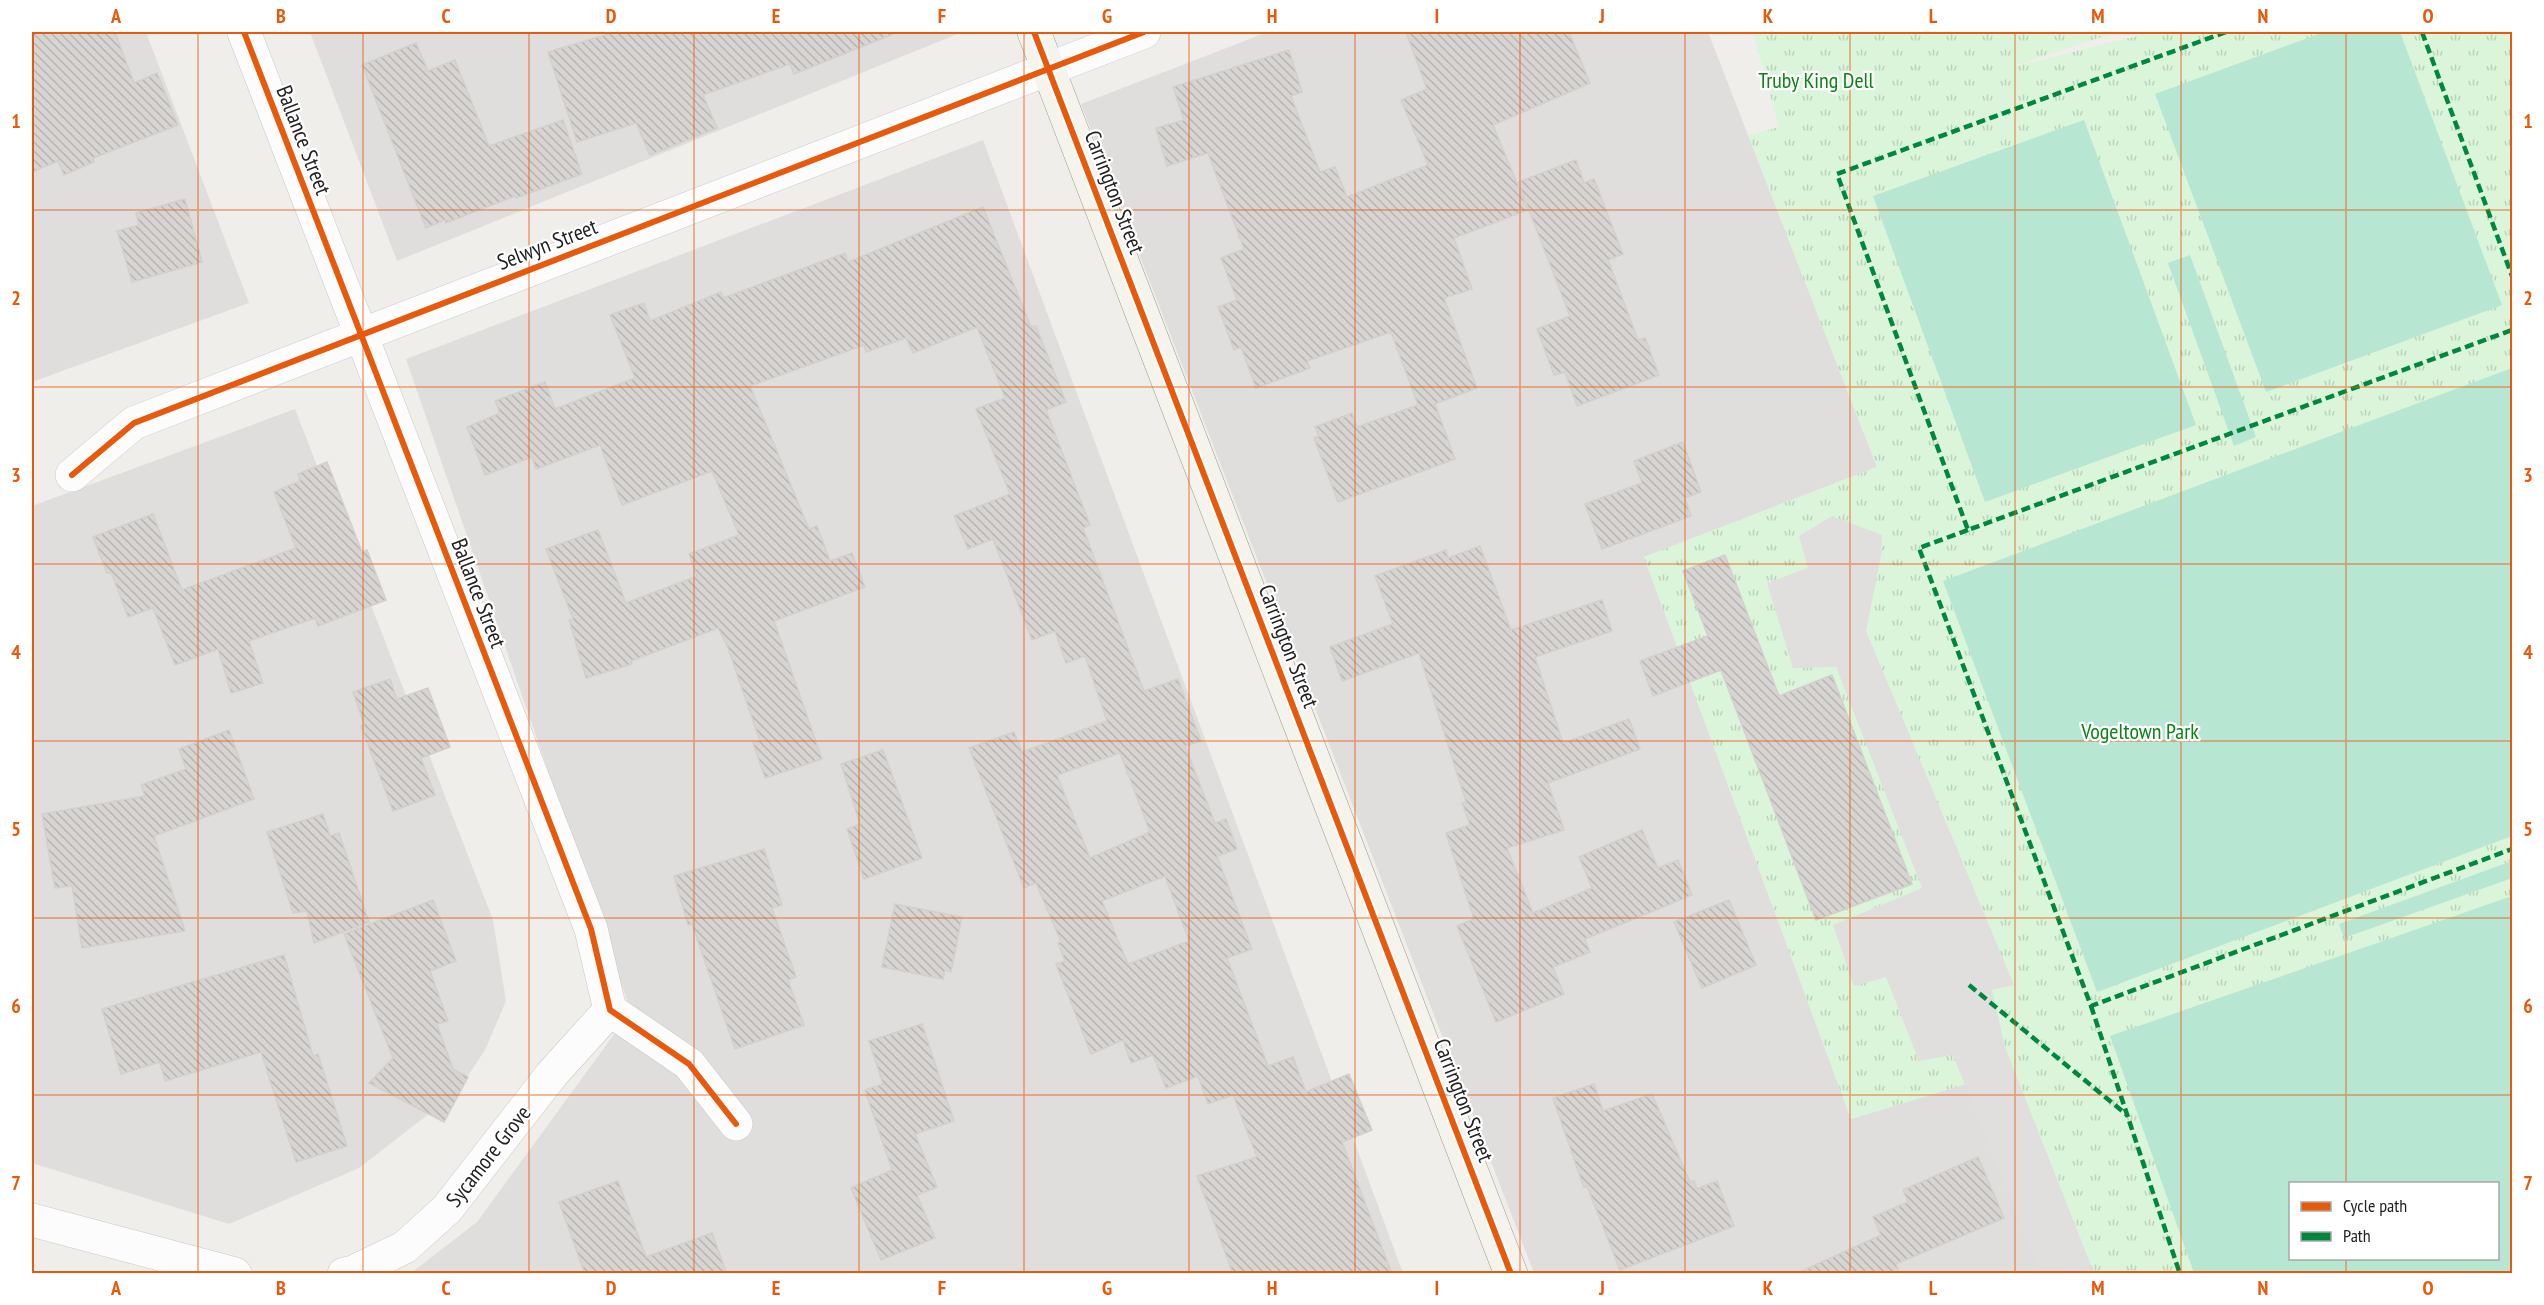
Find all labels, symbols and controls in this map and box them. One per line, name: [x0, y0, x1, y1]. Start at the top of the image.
text: A: [110, 3, 122, 29]
text: B: [276, 3, 286, 29]
text: C: [441, 3, 451, 29]
text: D: [606, 3, 617, 29]
text: E: [772, 3, 780, 29]
text: F: [938, 3, 946, 29]
text: G: [1102, 3, 1112, 29]
text: H: [1267, 3, 1277, 29]
text: I: [1435, 3, 1439, 29]
text: J: [1598, 3, 1605, 29]
text: K: [1763, 3, 1774, 29]
text: L: [1929, 3, 1938, 29]
text: M: [2091, 3, 2105, 29]
text: N: [2258, 3, 2268, 29]
text: O: [2422, 3, 2434, 29]
park label: Truby King Dell: [1758, 66, 1875, 94]
street label: Ballance Street: [270, 81, 338, 199]
text: 1: [11, 108, 21, 134]
text: 1: [2523, 108, 2533, 134]
street label: Carrington Street: [1079, 126, 1151, 258]
street label: Selwyn Street: [493, 212, 601, 276]
text: 2: [11, 285, 21, 311]
text: 2: [2523, 285, 2533, 311]
text: 3: [11, 462, 21, 488]
text: 3: [2523, 462, 2533, 488]
street label: Ballance Street: [445, 534, 513, 652]
street label: Carrington Street: [1253, 580, 1325, 712]
text: 4: [11, 639, 21, 665]
text: 4: [2523, 639, 2533, 665]
park label: Vogeltown Park: [2080, 717, 2199, 745]
text: 5: [11, 816, 21, 842]
text: 5: [2523, 816, 2533, 842]
text: 6: [11, 993, 21, 1019]
text: 6: [2523, 993, 2533, 1019]
street label: Carrington Street: [1428, 1034, 1500, 1166]
street label: Sycamore Grove: [440, 1099, 536, 1213]
text: 7: [11, 1170, 21, 1196]
text: 7: [2523, 1170, 2533, 1196]
legend: [2289, 1182, 2499, 1260]
text: Cycle path: [2343, 1194, 2407, 1217]
text: Path: [2343, 1224, 2371, 1247]
text: A: [110, 1275, 122, 1301]
text: B: [276, 1275, 286, 1301]
text: C: [441, 1275, 451, 1301]
text: D: [606, 1275, 617, 1301]
text: E: [772, 1275, 780, 1301]
text: F: [938, 1275, 946, 1301]
text: G: [1102, 1275, 1112, 1301]
text: H: [1267, 1275, 1277, 1301]
text: I: [1435, 1275, 1439, 1301]
text: J: [1598, 1275, 1605, 1301]
text: K: [1763, 1275, 1774, 1301]
text: L: [1929, 1275, 1938, 1301]
text: M: [2091, 1275, 2105, 1301]
text: N: [2258, 1275, 2268, 1301]
text: O: [2422, 1275, 2434, 1301]

